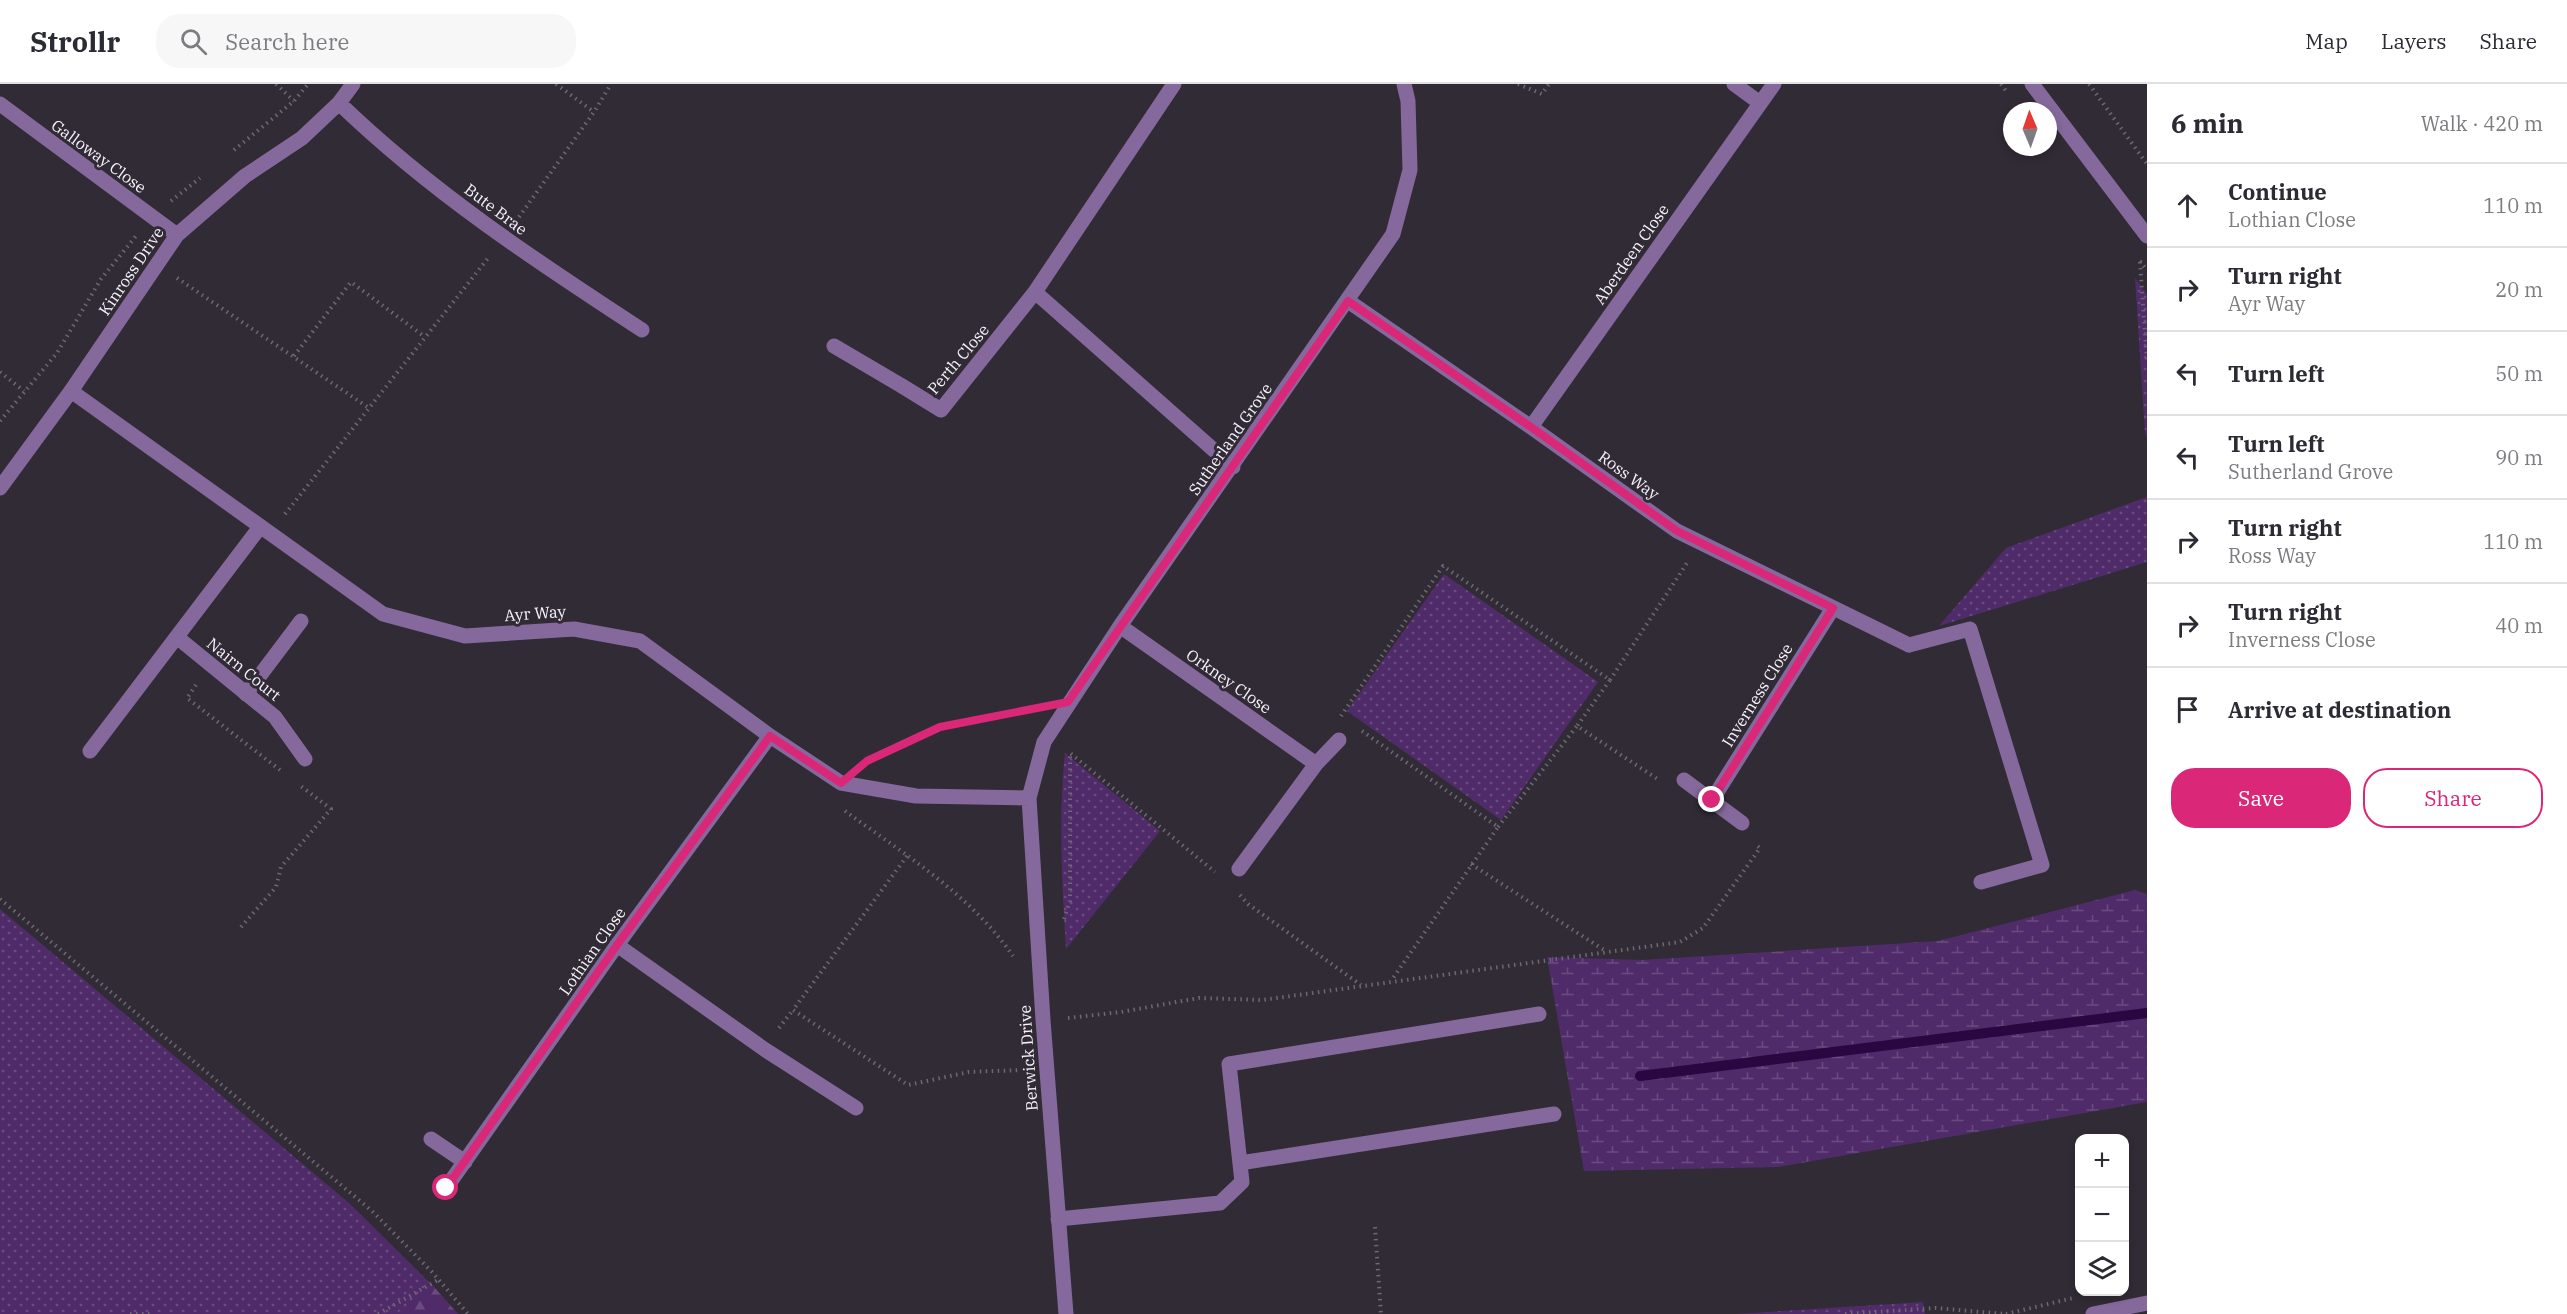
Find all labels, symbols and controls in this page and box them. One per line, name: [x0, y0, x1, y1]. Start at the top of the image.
search box: [156, 14, 576, 68]
text: Strollr: [30, 23, 120, 60]
icon: search: [177, 25, 210, 58]
text: Search here: [225, 27, 349, 56]
text: Map: [2305, 27, 2348, 55]
text: Layers: [2381, 27, 2447, 55]
text: Share: [2480, 27, 2537, 55]
north arrow: [2003, 102, 2057, 156]
text: 6 min: [2171, 106, 2244, 140]
text: Walk · 420 m: [2421, 110, 2543, 137]
street label: Galloway Close: [48, 115, 150, 197]
text: Continue: [2228, 177, 2327, 206]
street label: Bute Brae: [461, 179, 531, 239]
icon: ahead: [2171, 189, 2204, 222]
text: 110 m: [2483, 192, 2543, 219]
street label: Aberdeen Close: [1589, 200, 1673, 308]
text: Lothian Close: [2228, 206, 2356, 233]
street label: Kinross Drive: [94, 223, 168, 319]
text: Turn right: [2228, 261, 2342, 290]
icon: right: [2171, 273, 2204, 306]
text: 20 m: [2495, 276, 2543, 303]
text: Ayr Way: [2228, 290, 2305, 317]
street label: Perth Close: [923, 320, 993, 398]
icon: left: [2171, 357, 2204, 390]
text: Turn left: [2228, 359, 2324, 388]
text: 50 m: [2495, 360, 2543, 387]
street label: Sutherland Grove: [1184, 379, 1276, 499]
text: Turn left: [2228, 429, 2324, 458]
icon: left: [2171, 441, 2204, 474]
text: 90 m: [2495, 444, 2543, 471]
street label: Ross Way: [1595, 446, 1664, 504]
text: Sutherland Grove: [2228, 458, 2393, 485]
text: Turn right: [2228, 513, 2342, 542]
icon: right: [2171, 525, 2204, 558]
text: 110 m: [2483, 528, 2543, 555]
text: Ross Way: [2228, 542, 2316, 569]
text: Turn right: [2228, 597, 2342, 626]
street label: Ayr Way: [504, 601, 567, 625]
icon: right: [2171, 609, 2204, 642]
text: 40 m: [2495, 612, 2543, 639]
text: Inverness Close: [2228, 626, 2376, 653]
street label: Nairn Court: [203, 633, 285, 705]
street label: Inverness Close: [1717, 640, 1797, 750]
street label: Orkney Close: [1183, 644, 1275, 718]
icon: arrive: [2171, 693, 2204, 726]
text: Arrive at destination: [2228, 695, 2451, 724]
button: Save: [2171, 768, 2351, 828]
button: Share: [2363, 768, 2543, 828]
route end: [1698, 786, 1724, 812]
street label: Lothian Close: [554, 903, 630, 999]
street label: Berwick Drive: [1014, 1004, 1042, 1112]
map controls: [2075, 1134, 2129, 1296]
button: +: [2075, 1134, 2129, 1188]
route start: [432, 1174, 458, 1200]
button: −: [2075, 1188, 2129, 1242]
button: layers: [2075, 1242, 2129, 1296]

